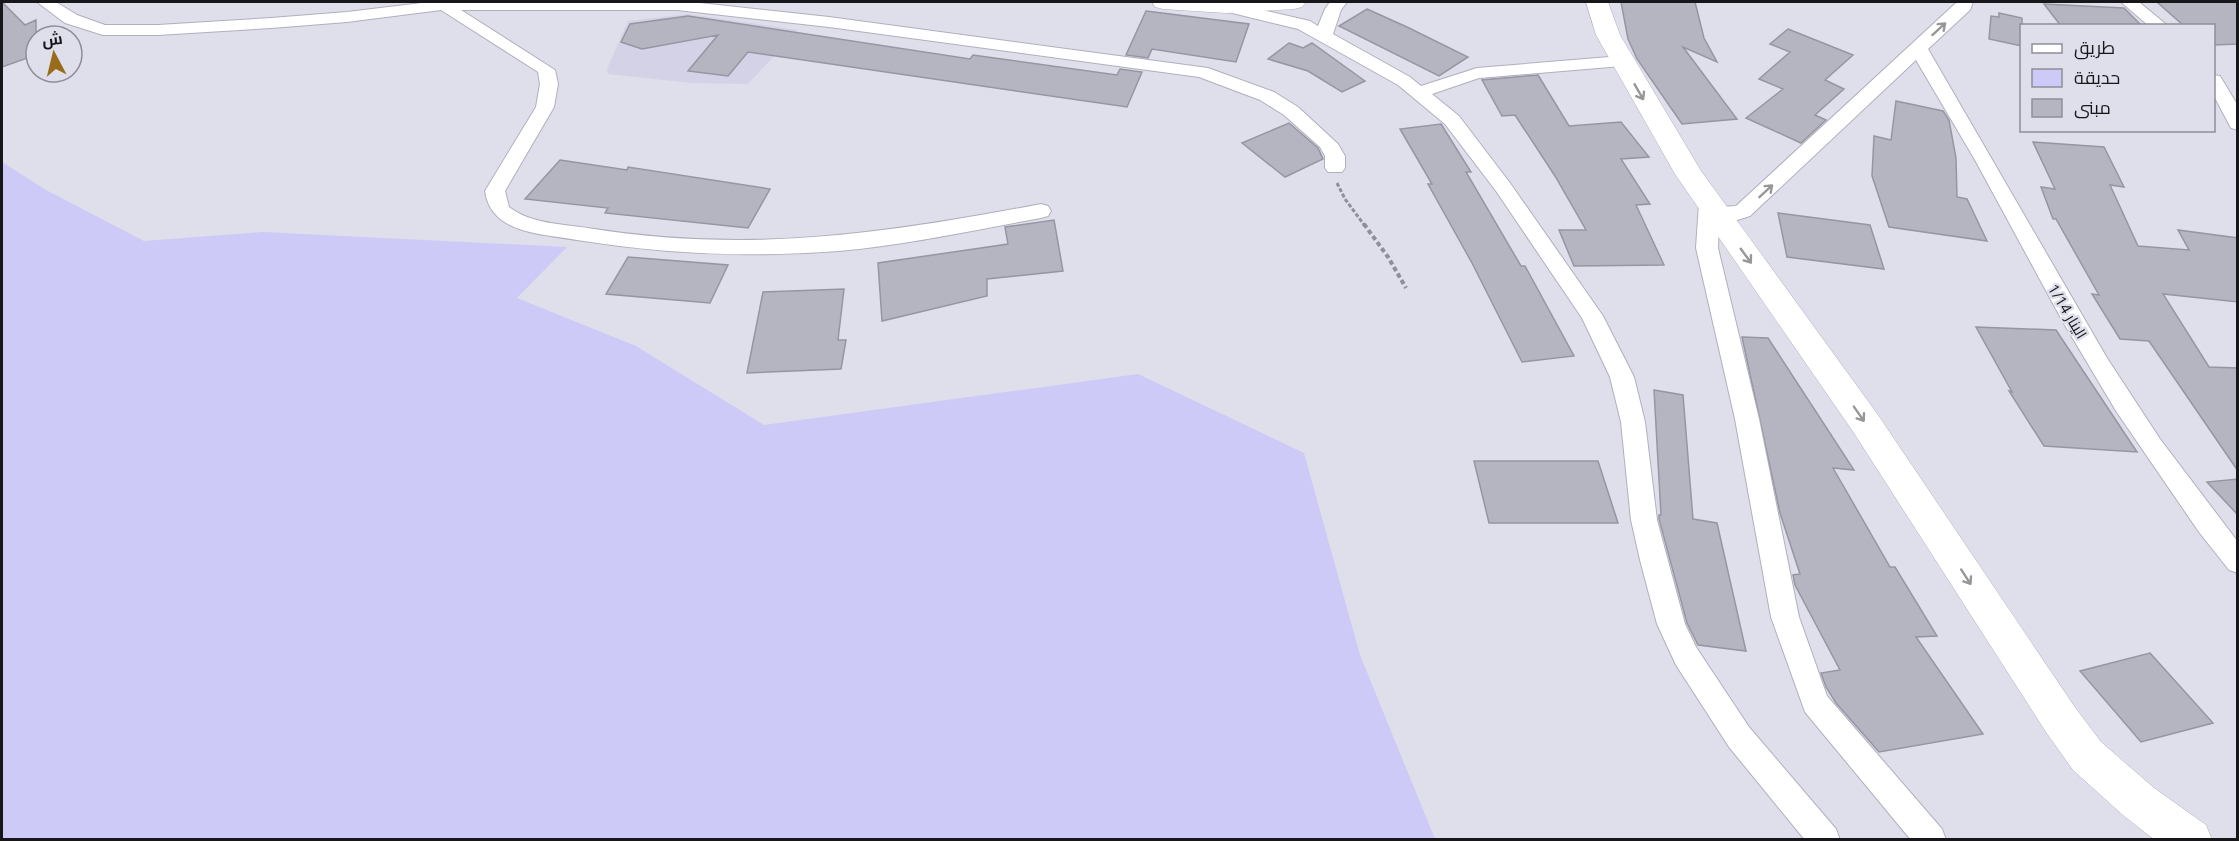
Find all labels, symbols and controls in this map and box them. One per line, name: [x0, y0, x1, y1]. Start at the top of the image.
one-way arrow: [1931, 22, 1946, 36]
north arrow: [24, 24, 84, 84]
legend: [2020, 24, 2215, 132]
text: ش: [41, 27, 64, 51]
text: طريق: [2074, 35, 2115, 60]
text: حديقة: [2074, 65, 2120, 89]
one-way arrow: [1634, 83, 1646, 100]
text: مبنى: [2074, 95, 2111, 119]
one-way arrow: [1758, 183, 1773, 198]
one-way arrow: [1740, 247, 1752, 263]
street label: الينار 1/14: [2044, 280, 2092, 342]
one-way arrow: [1853, 406, 1865, 422]
one-way arrow: [1960, 569, 1972, 585]

